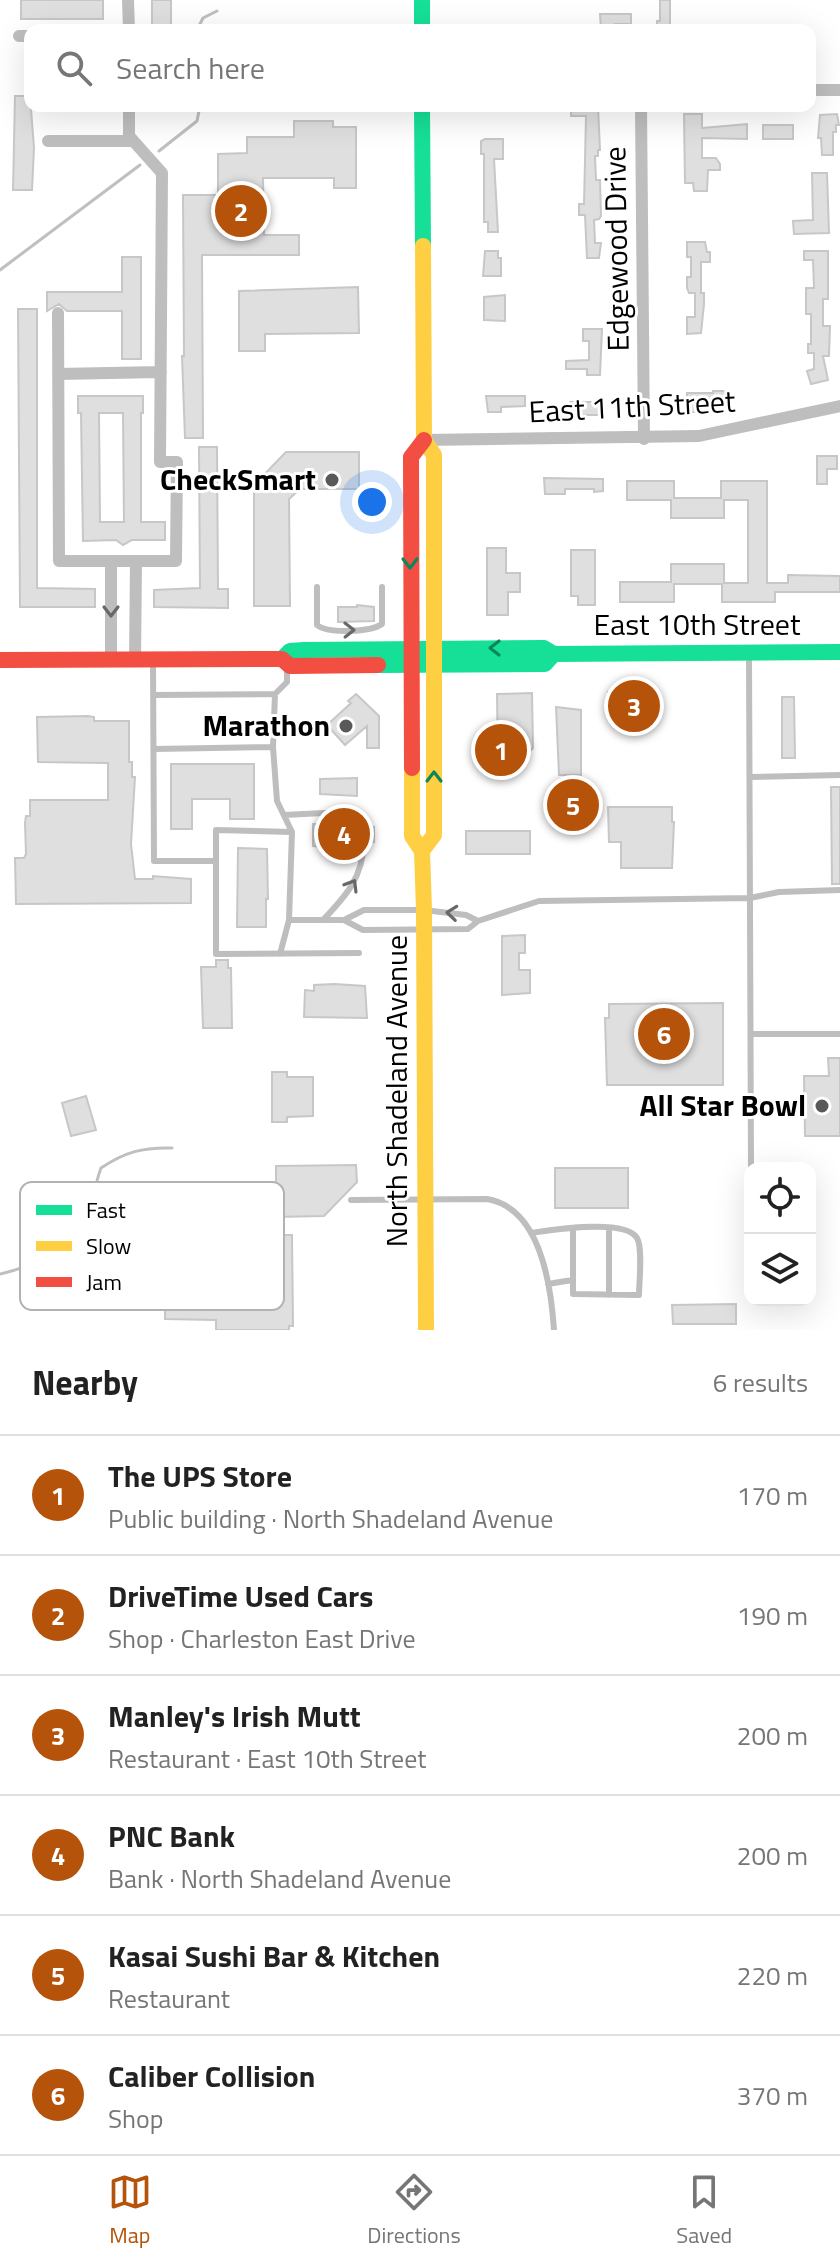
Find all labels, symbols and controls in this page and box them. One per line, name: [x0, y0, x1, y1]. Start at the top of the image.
search box: [24, 24, 816, 112]
text: Search here: [116, 45, 265, 91]
icon: search: [52, 46, 96, 90]
street label: Edgewood Drive: [591, 146, 641, 352]
pin: 2: [215, 181, 267, 241]
street label: East 11th Street: [527, 378, 737, 434]
place label: CheckSmart: [160, 456, 316, 502]
marker: CheckSmart: [323, 471, 341, 489]
your location: [352, 482, 392, 522]
one-way arrow: [401, 557, 419, 570]
street label: East 10th Street: [594, 601, 801, 647]
one-way arrow: [102, 605, 120, 618]
one-way arrow: [343, 621, 356, 639]
one-way arrow: [488, 639, 501, 657]
pin: 3: [608, 676, 660, 736]
place label: Marathon: [202, 702, 330, 748]
marker: Marathon: [337, 717, 355, 735]
pin: 1: [475, 720, 527, 780]
one-way arrow: [425, 770, 443, 783]
pin: 5: [547, 775, 599, 835]
pin: 4: [318, 804, 370, 864]
one-way arrow: [342, 879, 358, 894]
one-way arrow: [445, 905, 458, 922]
street label: North Shadeland Avenue: [373, 935, 419, 1247]
pin: 6: [638, 1004, 690, 1064]
place label: All Star Bowl: [639, 1082, 806, 1128]
marker: All Star Bowl: [813, 1097, 831, 1115]
map controls: [744, 1162, 816, 1306]
button: locate: [744, 1162, 816, 1234]
legend: [20, 1182, 284, 1310]
text: Fast: [86, 1193, 126, 1227]
text: Slow: [86, 1229, 132, 1263]
button: layers: [744, 1234, 816, 1306]
text: Jam: [86, 1265, 122, 1299]
text: Nearby: [32, 1356, 138, 1408]
text: 6 results: [713, 1363, 808, 1402]
text: The UPS Store: [108, 1453, 292, 1499]
text: 1: [51, 1476, 65, 1515]
text: 170 m: [737, 1476, 808, 1515]
text: Public building · North Shadeland Avenue: [108, 1499, 553, 1538]
text: DriveTime Used Cars: [108, 1573, 373, 1619]
text: 2: [51, 1596, 65, 1635]
text: 190 m: [737, 1596, 808, 1635]
text: Shop · Charleston East Drive: [108, 1619, 416, 1658]
text: Manley's Irish Mutt: [108, 1693, 361, 1739]
text: 3: [51, 1716, 65, 1755]
text: 200 m: [737, 1716, 808, 1755]
text: Restaurant · East 10th Street: [108, 1739, 426, 1778]
text: PNC Bank: [108, 1813, 235, 1859]
text: 4: [51, 1836, 65, 1875]
text: 200 m: [737, 1836, 808, 1875]
text: Bank · North Shadeland Avenue: [108, 1859, 451, 1898]
text: Kasai Sushi Bar & Kitchen: [108, 1933, 440, 1979]
text: 5: [51, 1956, 65, 1995]
text: 220 m: [737, 1956, 808, 1995]
text: Restaurant: [108, 1979, 230, 2018]
text: Caliber Collision: [108, 2053, 315, 2099]
text: 6: [51, 2076, 65, 2115]
text: 370 m: [737, 2076, 808, 2115]
text: Shop: [108, 2099, 163, 2138]
tab: Map: [108, 2170, 152, 2252]
tab: Directions: [367, 2170, 461, 2252]
tab: Saved: [676, 2170, 732, 2252]

